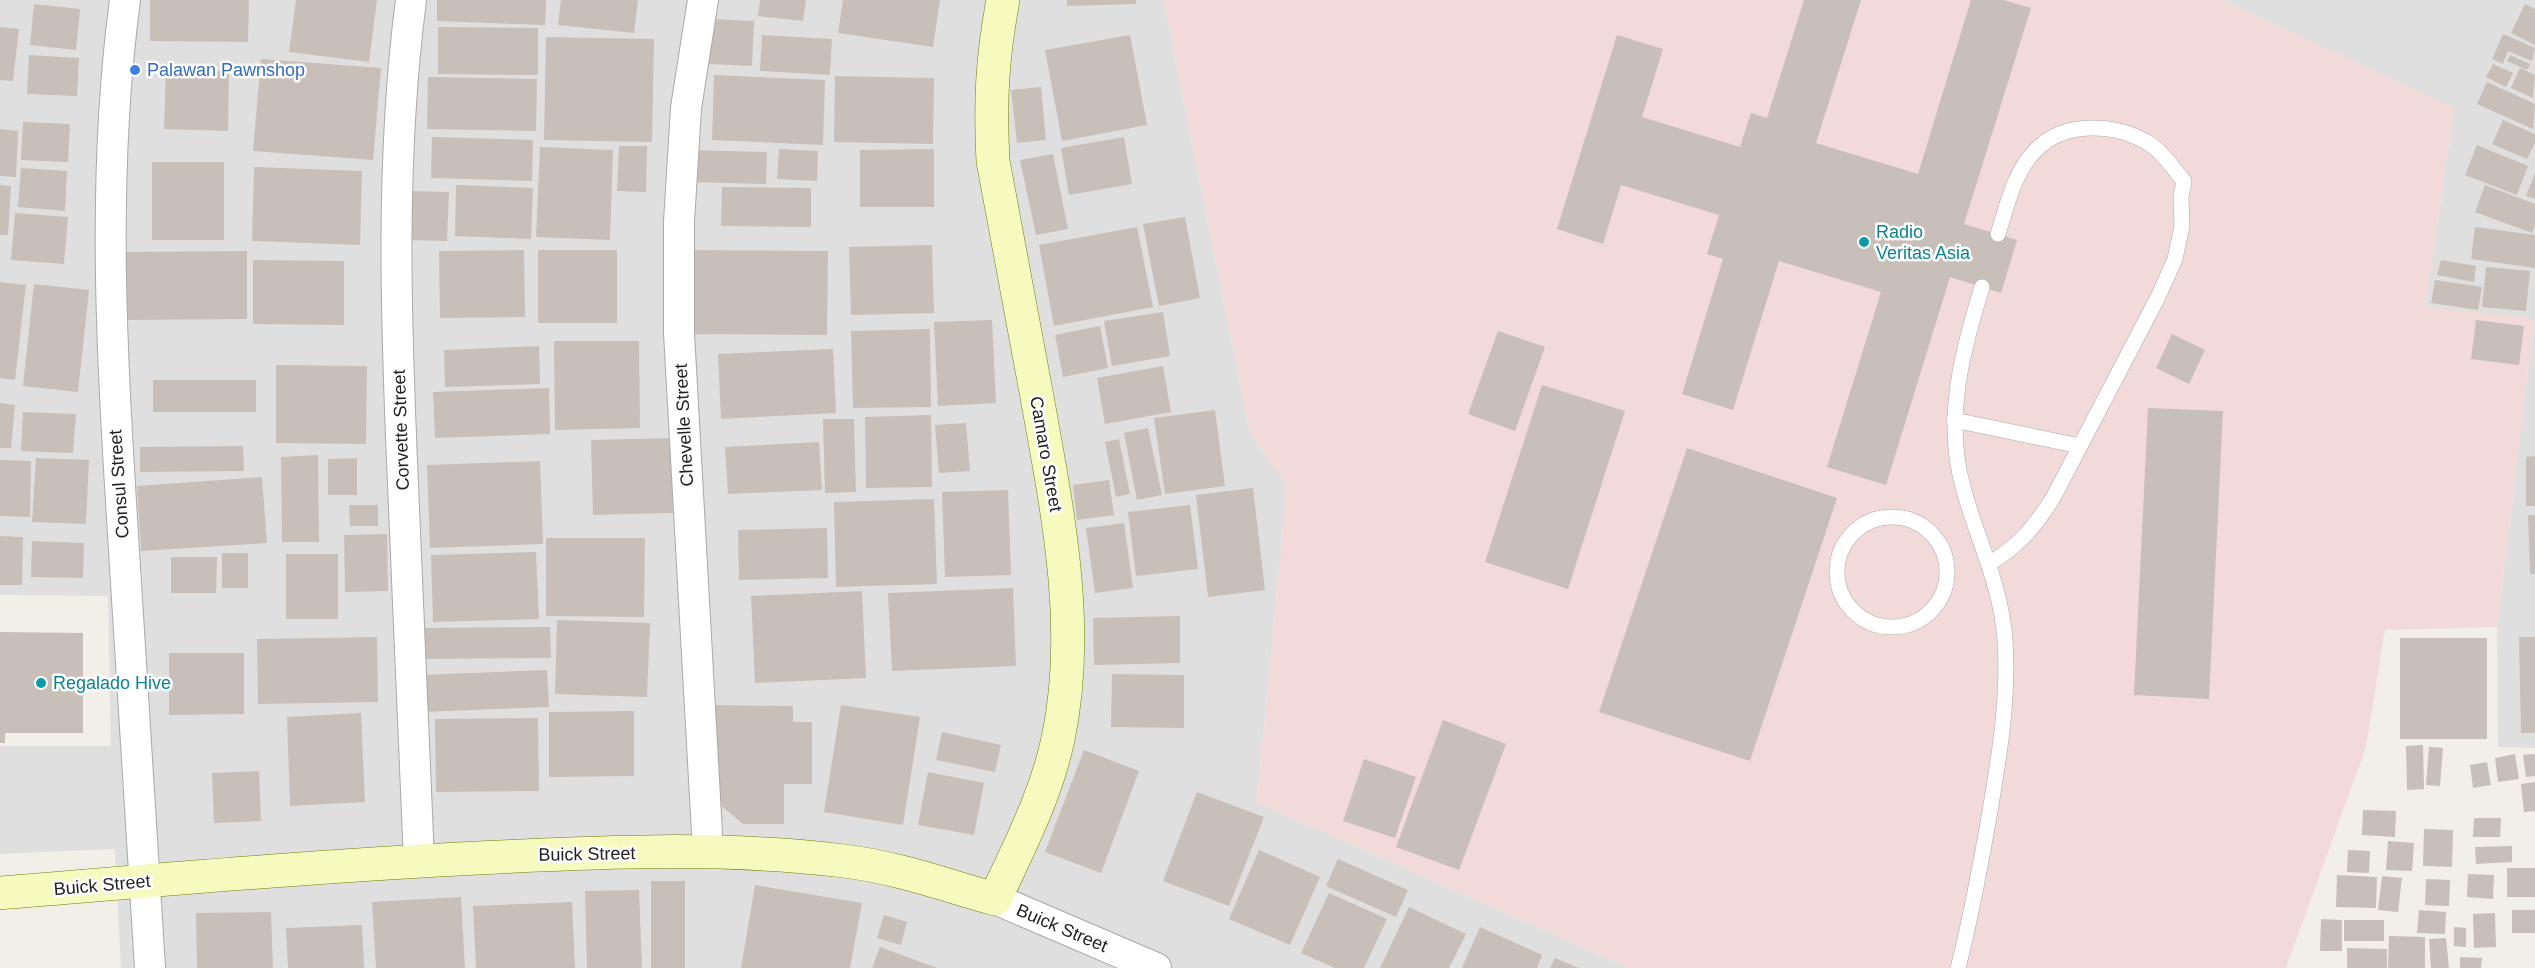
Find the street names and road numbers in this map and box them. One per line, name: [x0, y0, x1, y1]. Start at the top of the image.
street label: Chevelle Street: [671, 363, 697, 487]
street label: Corvette Street: [389, 369, 413, 491]
street label: Camaro Street: [1026, 395, 1066, 513]
street label: Consul Street: [105, 429, 133, 539]
street label: Buick Street: [538, 843, 636, 865]
street label: Buick Street: [53, 871, 151, 899]
street label: Buick Street: [1013, 900, 1111, 956]

